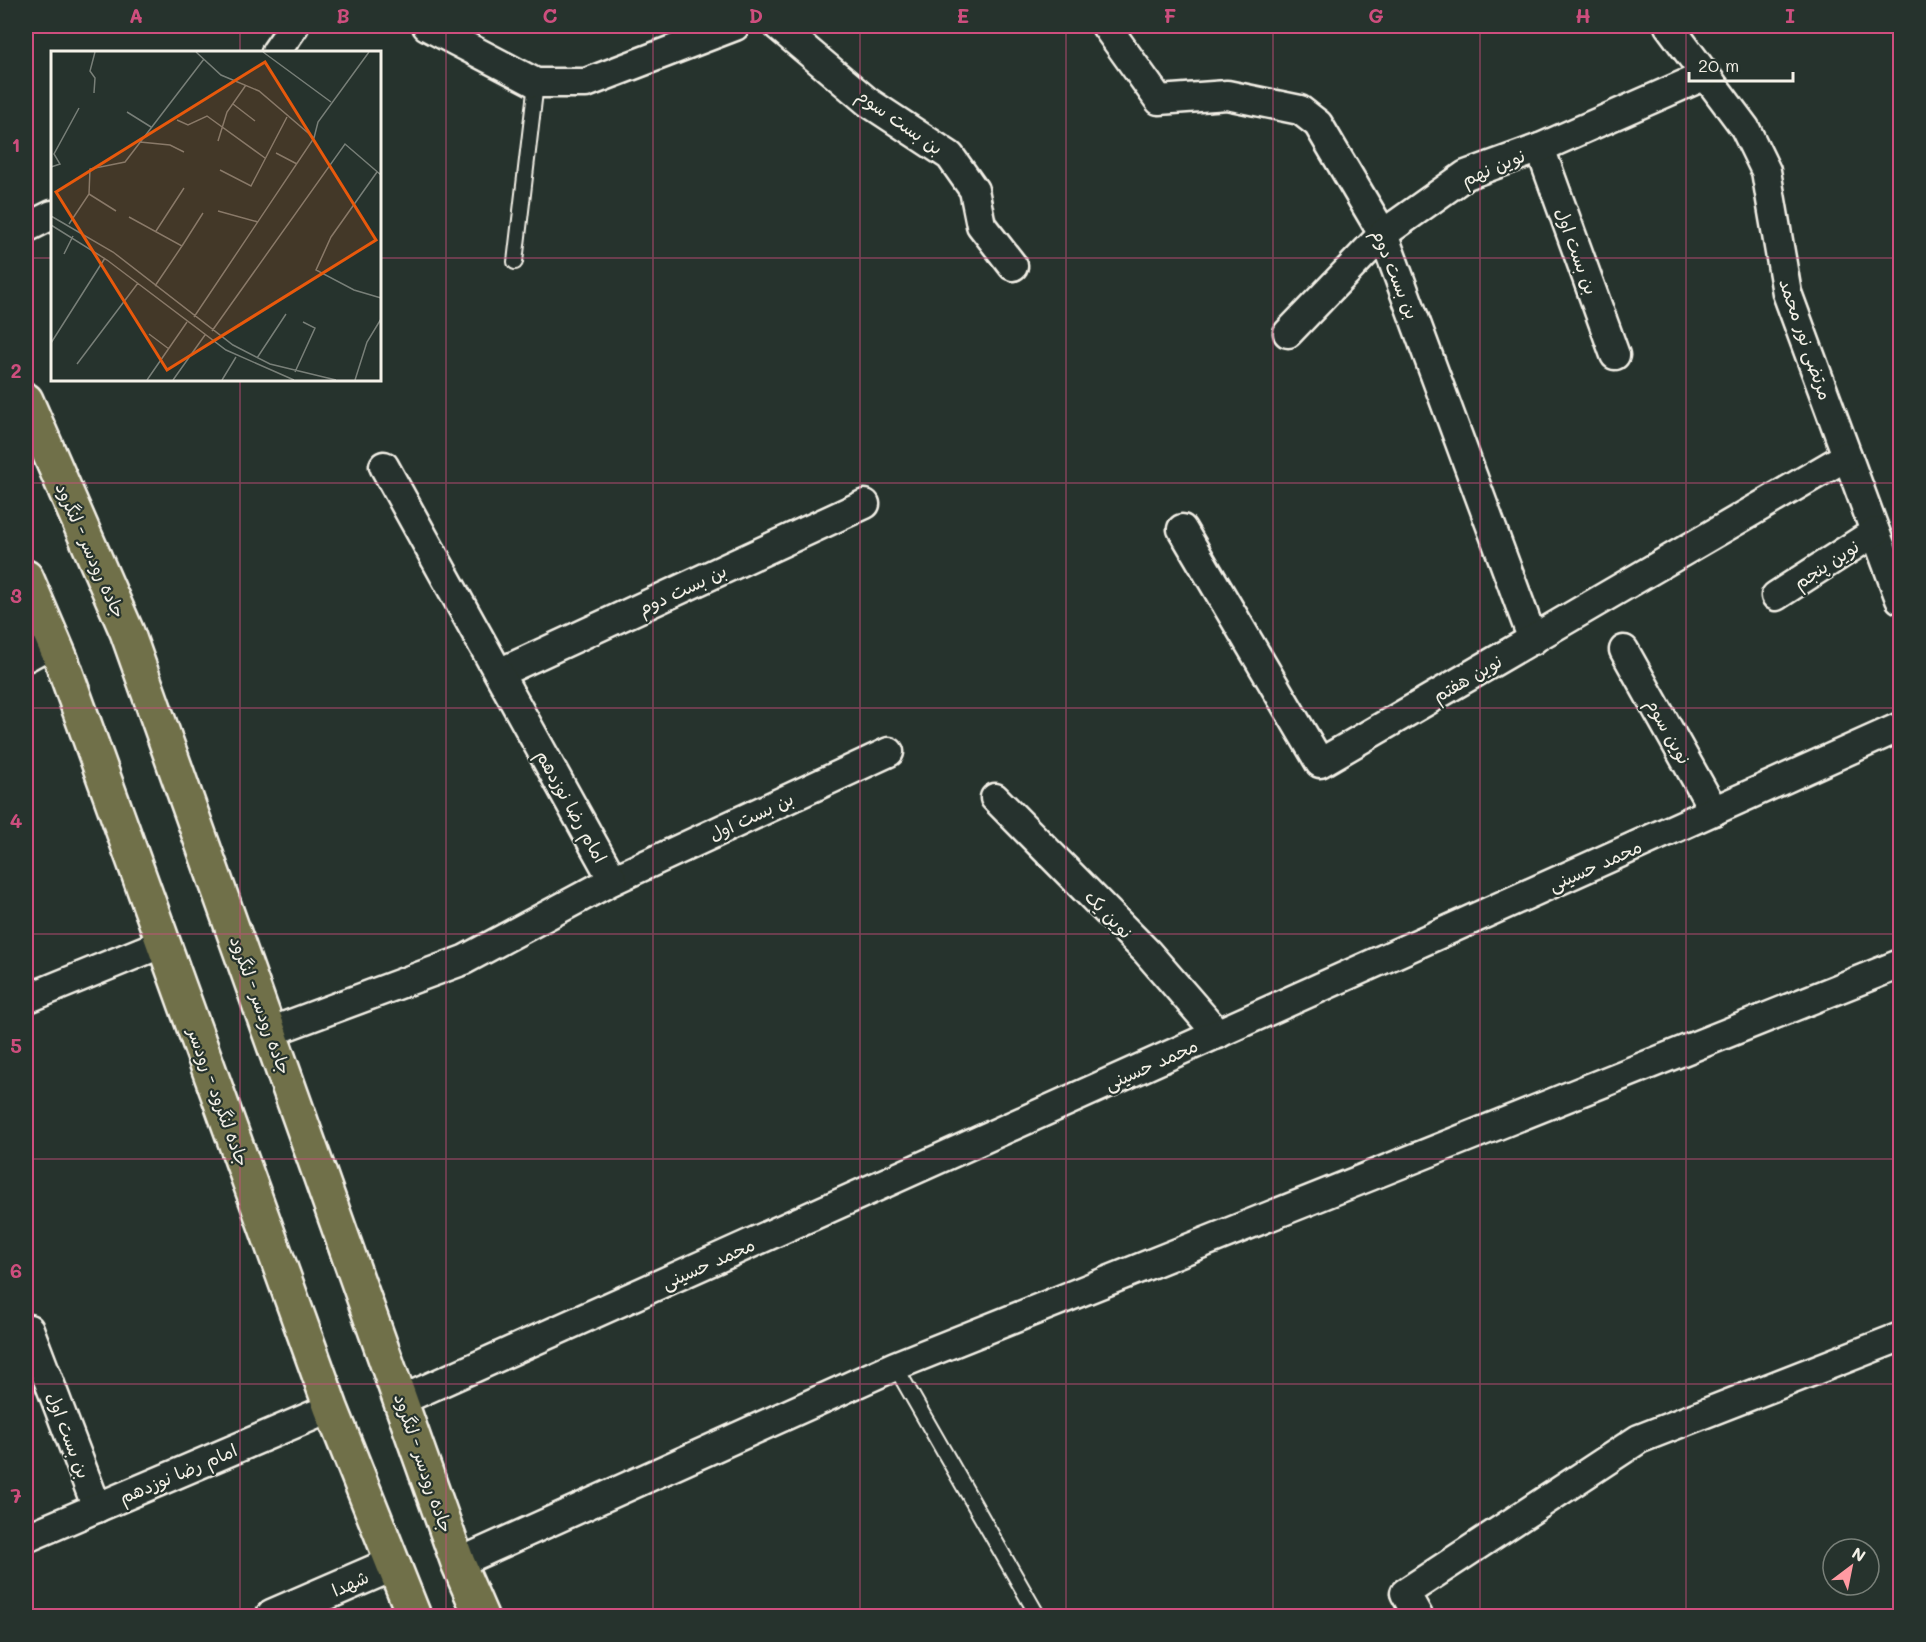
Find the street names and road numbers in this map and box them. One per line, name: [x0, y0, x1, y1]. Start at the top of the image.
street label: بن بست سوم: [850, 82, 948, 162]
street label: نوین نهم: [1458, 143, 1530, 194]
street label: بن بست اول: [1550, 204, 1604, 298]
street label: بن بست دوم: [1364, 225, 1425, 324]
street label: مرتضی نور محمد: [1774, 275, 1838, 403]
street label: جاده رودسر - لنگرود: [50, 479, 132, 621]
street label: نوین پنجم: [1789, 534, 1865, 597]
street label: بن بست دوم: [634, 558, 731, 623]
street label: نوین هفتم: [1428, 649, 1507, 710]
street label: نوین سوم: [1639, 694, 1697, 770]
street label: امام رضا نوزدهم: [528, 745, 613, 868]
street label: بن بست اول: [705, 786, 797, 846]
street label: محمد حسینی: [1545, 834, 1645, 896]
street label: نوین یک: [1080, 885, 1138, 943]
street label: جاده رودسر - لنگرود: [225, 932, 297, 1078]
street label: جاده لنگرود - رودسر: [182, 1023, 255, 1170]
street label: محمد حسینی: [1101, 1033, 1201, 1095]
street label: محمد حسینی: [658, 1232, 758, 1294]
street label: بن بست اول: [42, 1388, 96, 1482]
street label: جاده رودسر - لنگرود: [389, 1390, 459, 1536]
street label: امام رضا نوزدهم: [115, 1437, 242, 1511]
street label: شهدا: [328, 1564, 372, 1602]

